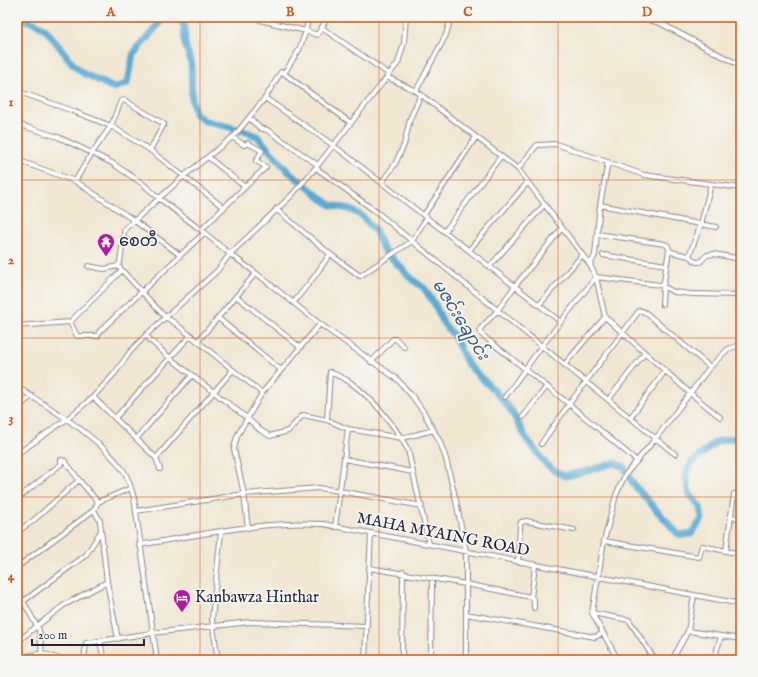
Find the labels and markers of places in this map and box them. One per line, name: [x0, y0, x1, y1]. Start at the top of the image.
place label: စေတီ: [119, 230, 158, 252]
temple icon: စေတီ: [96, 232, 116, 257]
hotel icon: Kanbawza Hinthar: [172, 588, 192, 613]
place label: Kanbawza Hinthar: [195, 588, 319, 608]

